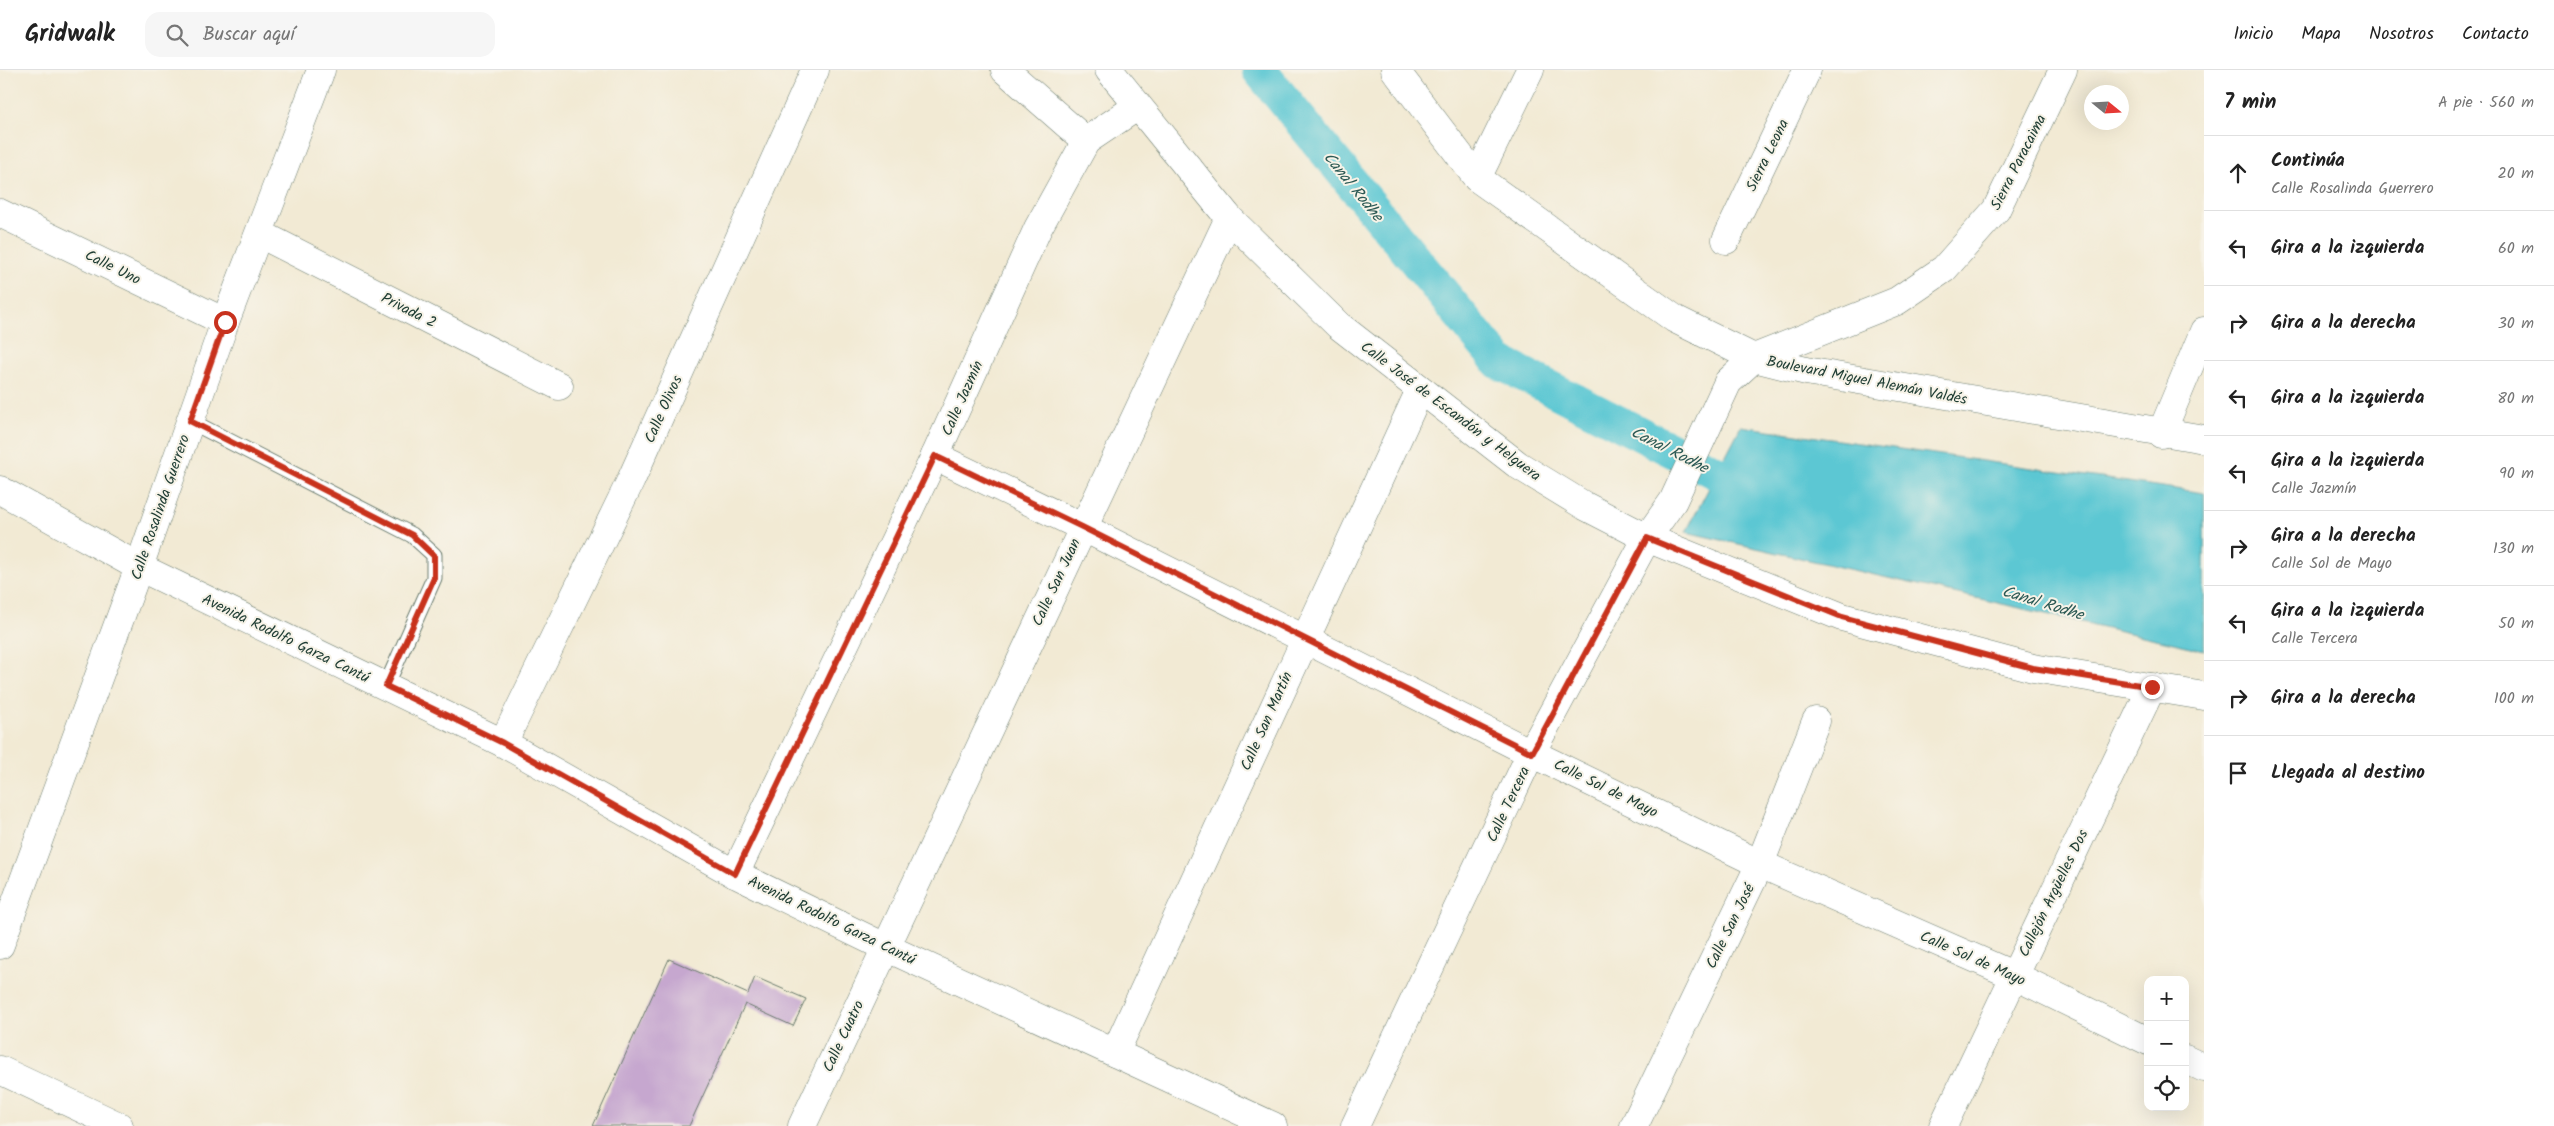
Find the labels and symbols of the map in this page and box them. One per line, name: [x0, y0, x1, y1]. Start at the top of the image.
north arrow: [2084, 85, 2129, 130]
street label: Sierra Paracaima: [1984, 110, 2053, 215]
street label: Sierra Leona: [1740, 115, 1796, 196]
water label: Canal Rodhe: [1317, 147, 1390, 229]
street label: Calle Uno: [80, 244, 145, 292]
street label: Privada 2: [377, 287, 440, 335]
route start: [214, 311, 237, 334]
street label: Calle José de Escandón y Helguera: [1355, 336, 1546, 488]
street label: Boulevard Miguel Alemán Valdés: [1765, 350, 1970, 412]
street label: Calle Jazmín: [936, 357, 990, 440]
street label: Calle Olivos: [638, 371, 690, 447]
water label: Canal Rodhe: [1626, 420, 1714, 481]
street label: Calle Rosalinda Guerrero: [125, 431, 197, 583]
street label: Calle San Juan: [1026, 535, 1088, 630]
water label: Canal Rodhe: [1999, 579, 2088, 628]
street label: Avenida Rodolfo Garza Cantú: [198, 588, 374, 690]
street label: Calle San Martín: [1234, 668, 1300, 775]
route end: [2141, 676, 2164, 699]
street label: Calle Sol de Mayo: [1549, 753, 1662, 825]
street label: Calle Tercera: [1481, 763, 1537, 846]
street label: Callejón Argüelles Dos: [2013, 825, 2095, 961]
street label: Avenida Rodolfo Garza Cantú: [744, 870, 920, 972]
street label: Calle San José: [1700, 879, 1762, 973]
street label: Calle Sol de Mayo: [1916, 925, 2030, 993]
street label: Calle Cuatro: [817, 996, 871, 1076]

